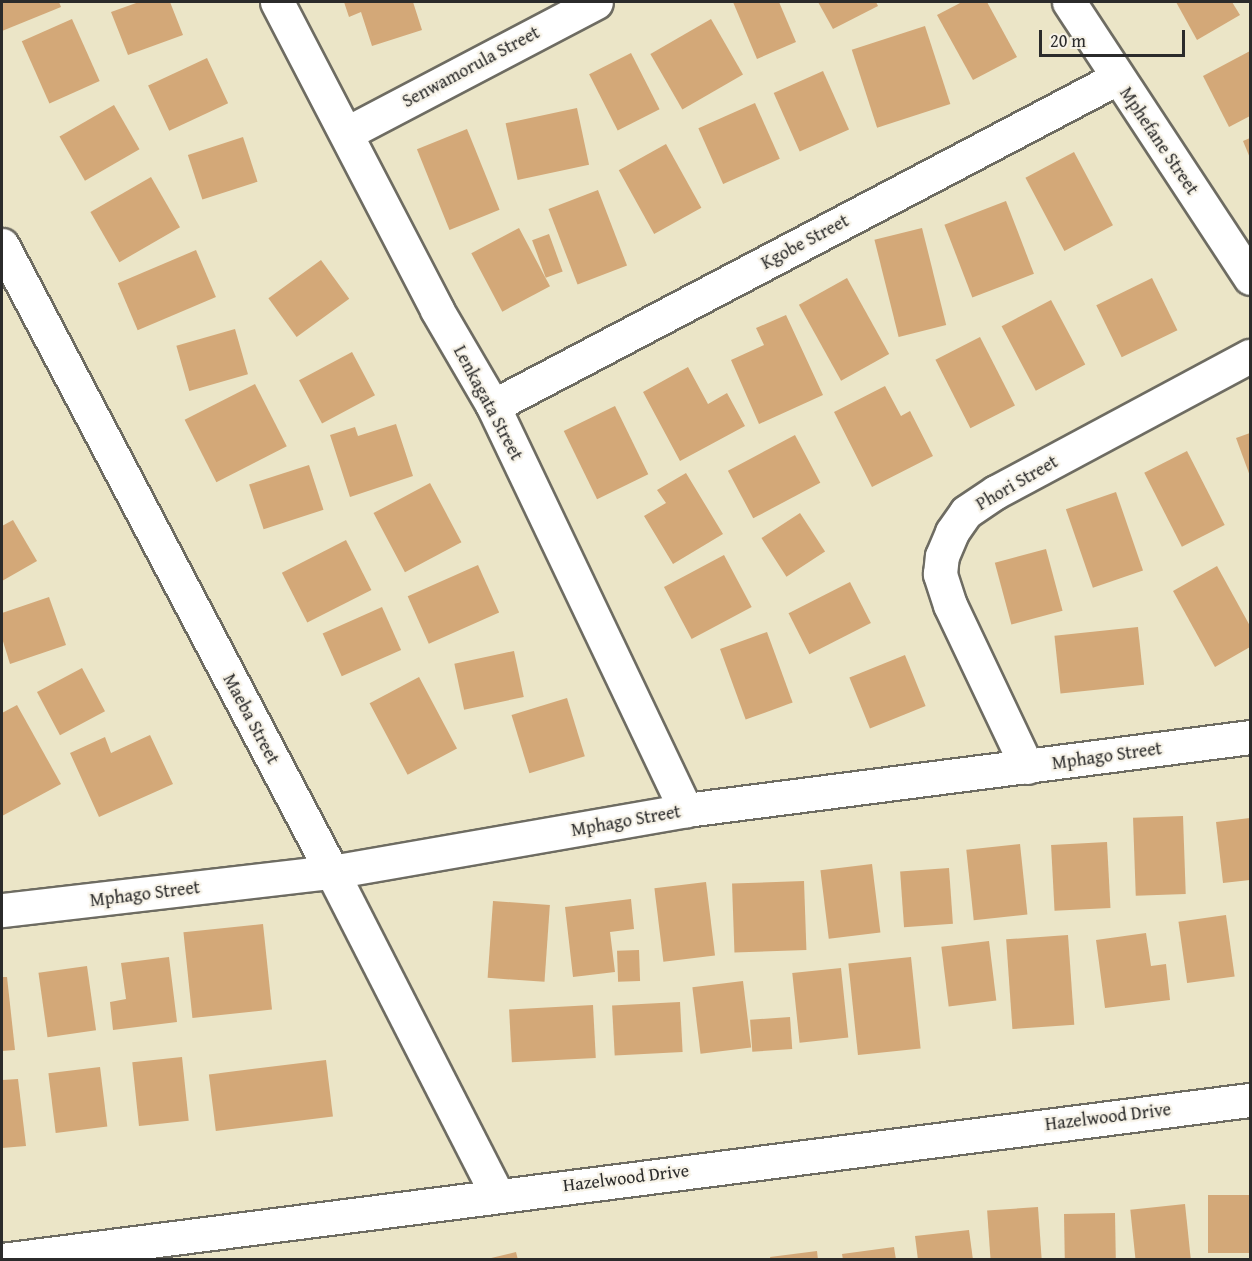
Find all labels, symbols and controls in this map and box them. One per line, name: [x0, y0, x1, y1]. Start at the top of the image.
scale bar: [1042, 18, 1188, 56]
street label: Senwamorula Street: [399, 22, 543, 112]
text: 20 m: [1050, 27, 1086, 54]
street label: Mphefane Street: [1115, 83, 1203, 199]
street label: Kgobe Street: [758, 210, 852, 274]
street label: Lenkagata Street: [449, 342, 527, 464]
street label: Phori Street: [972, 451, 1062, 515]
street label: Maeba Street: [218, 670, 284, 768]
street label: Mphago Street: [1051, 738, 1163, 774]
street label: Mphago Street: [570, 801, 682, 841]
street label: Mphago Street: [89, 877, 201, 911]
street label: Hazelwood Drive: [1044, 1099, 1172, 1135]
street label: Hazelwood Drive: [562, 1160, 690, 1196]

